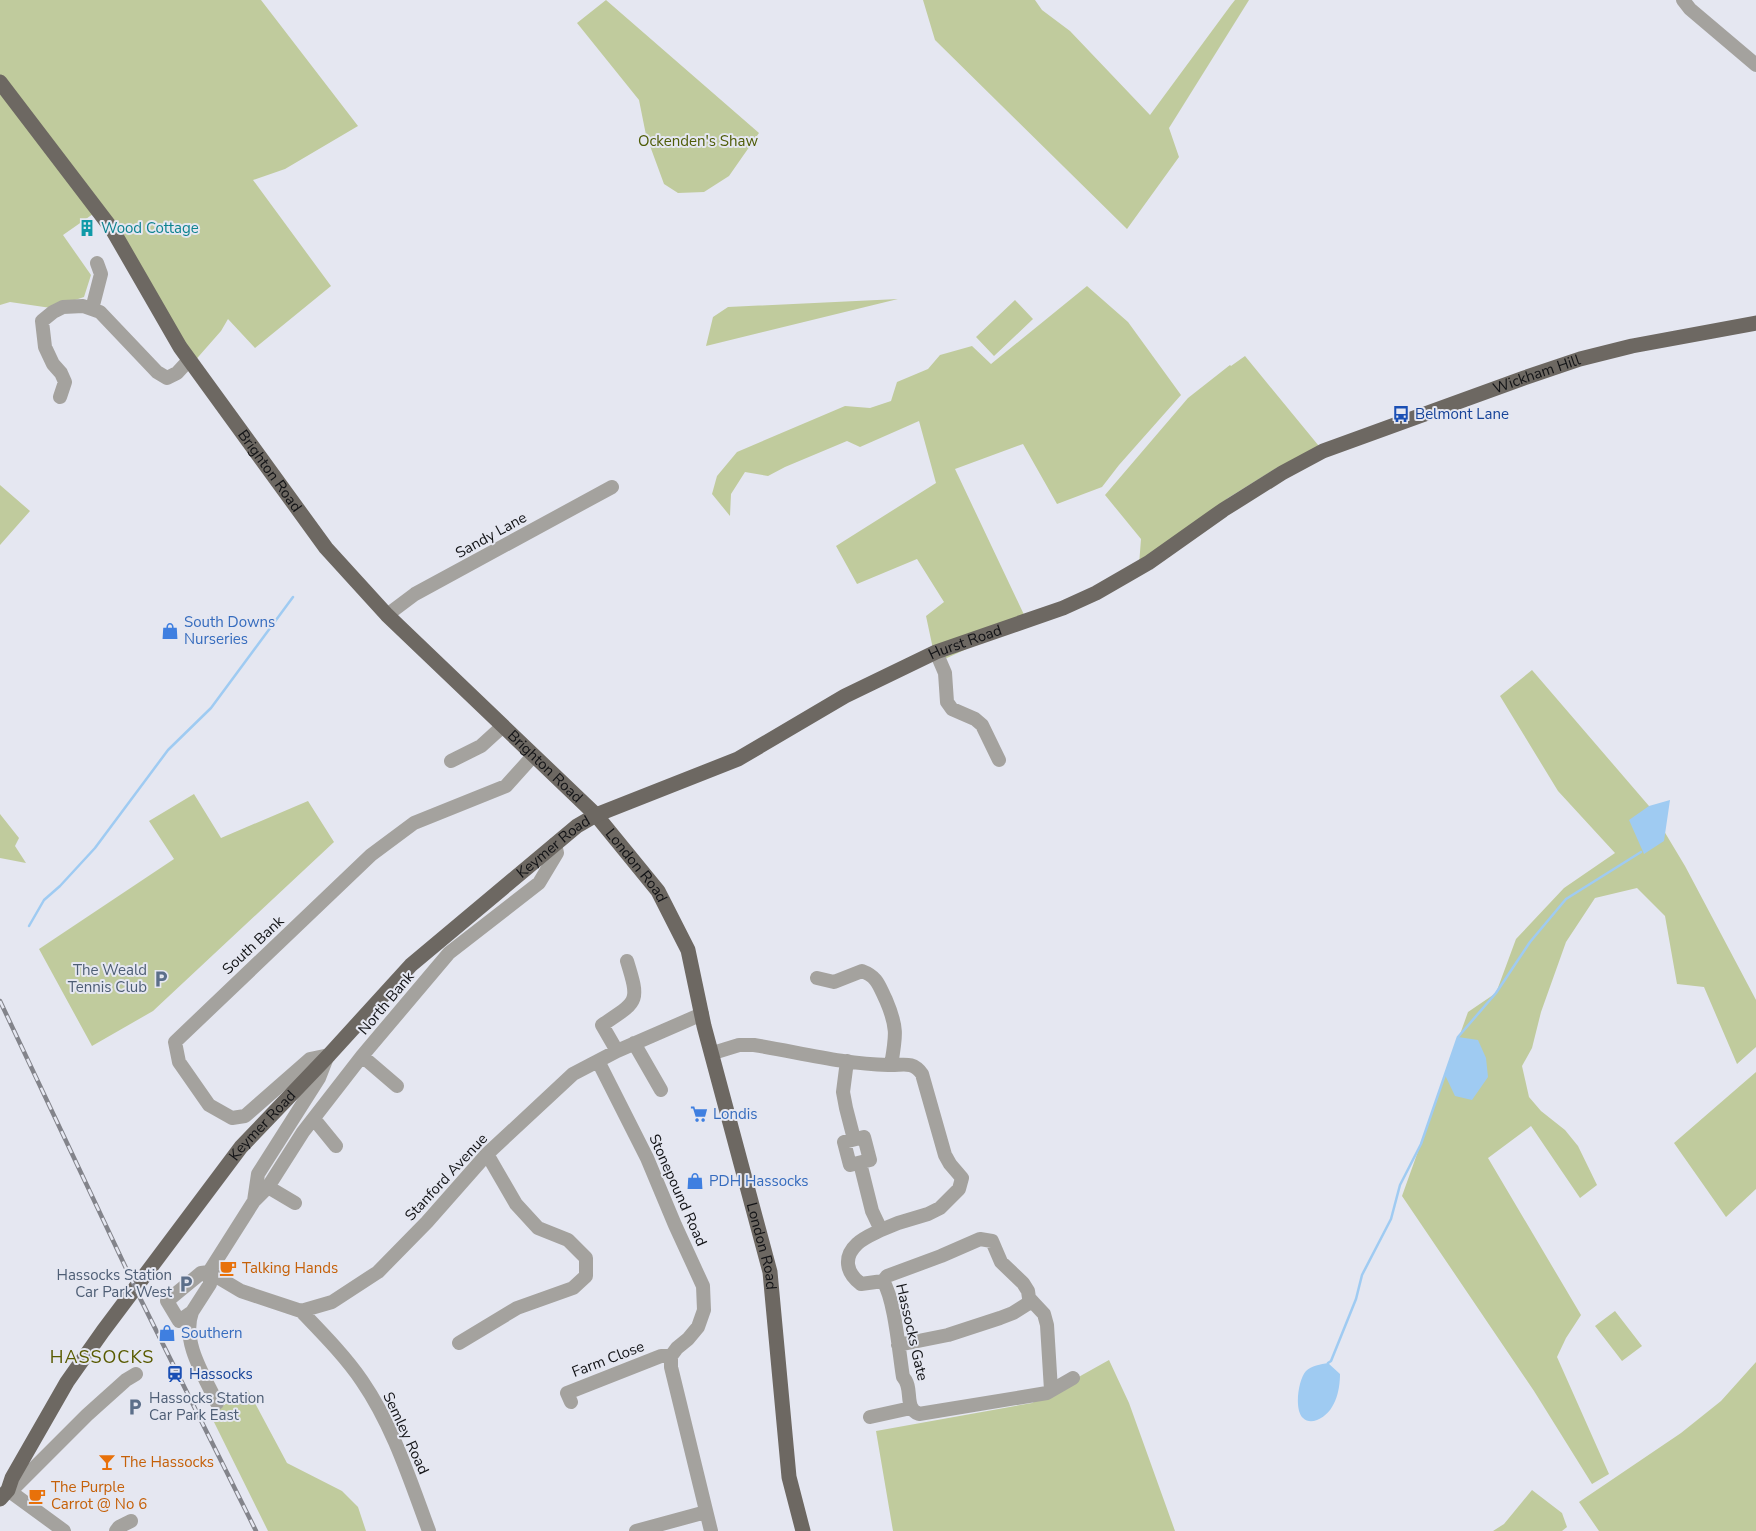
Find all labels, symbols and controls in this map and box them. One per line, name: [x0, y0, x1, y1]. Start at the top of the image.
park label: Ockenden's Shaw: [638, 131, 758, 151]
building icon: Wood Cottage: [77, 218, 97, 238]
place label: Wood Cottage: [101, 218, 199, 238]
street label: Wickham Hill: [1490, 349, 1584, 398]
bus stop icon: Belmont Lane: [1391, 404, 1411, 424]
place label: Belmont Lane: [1415, 404, 1509, 424]
street label: Brighton Road: [233, 426, 307, 516]
street label: Sandy Lane: [452, 507, 530, 563]
place label: South Downs Nurseries: [184, 612, 275, 649]
street label: Hurst Road: [925, 620, 1004, 664]
shop icon: South Downs Nurseries: [160, 621, 180, 641]
street label: Brighton Road: [503, 726, 587, 807]
street label: Keymer Road: [512, 811, 594, 883]
street label: London Road: [601, 824, 672, 906]
street label: South Bank: [218, 911, 289, 979]
place label: The Weald Tennis Club: [68, 960, 147, 997]
street label: North Bank: [354, 967, 419, 1039]
parking icon: The Weald Tennis Club: [151, 969, 171, 989]
street label: Keymer Road: [224, 1086, 300, 1165]
supermarket icon: Londis: [689, 1104, 709, 1124]
place label: Londis: [713, 1104, 757, 1124]
street label: Stanford Avenue: [400, 1129, 492, 1225]
street label: Stonepound Road: [644, 1131, 712, 1249]
shop icon: PDH Hassocks: [685, 1171, 705, 1191]
place label: PDH Hassocks: [709, 1171, 809, 1191]
street label: London Road: [742, 1200, 782, 1291]
cafe icon: Talking Hands: [218, 1258, 238, 1278]
place label: Talking Hands: [242, 1258, 338, 1278]
place label: Hassocks Station Car Park West: [56, 1265, 173, 1302]
parking icon: Hassocks Station Car Park West: [176, 1274, 196, 1294]
street label: Hassocks Gate: [891, 1281, 933, 1383]
shop icon: Southern: [157, 1323, 177, 1343]
place label: Southern: [181, 1323, 243, 1343]
street label: Farm Close: [569, 1336, 647, 1382]
district label: HASSOCKS: [50, 1345, 154, 1369]
station icon: Hassocks: [165, 1364, 185, 1384]
place label: Hassocks: [189, 1364, 253, 1384]
place label: Hassocks Station Car Park East: [149, 1388, 265, 1425]
street label: Semley Road: [378, 1389, 434, 1477]
parking icon: Hassocks Station Car Park East: [125, 1397, 145, 1417]
bar icon: The Hassocks: [97, 1452, 117, 1472]
place label: The Hassocks: [121, 1452, 214, 1472]
place label: The Purple Carrot @ No 6: [51, 1477, 147, 1514]
cafe icon: The Purple Carrot @ No 6: [27, 1486, 47, 1506]

